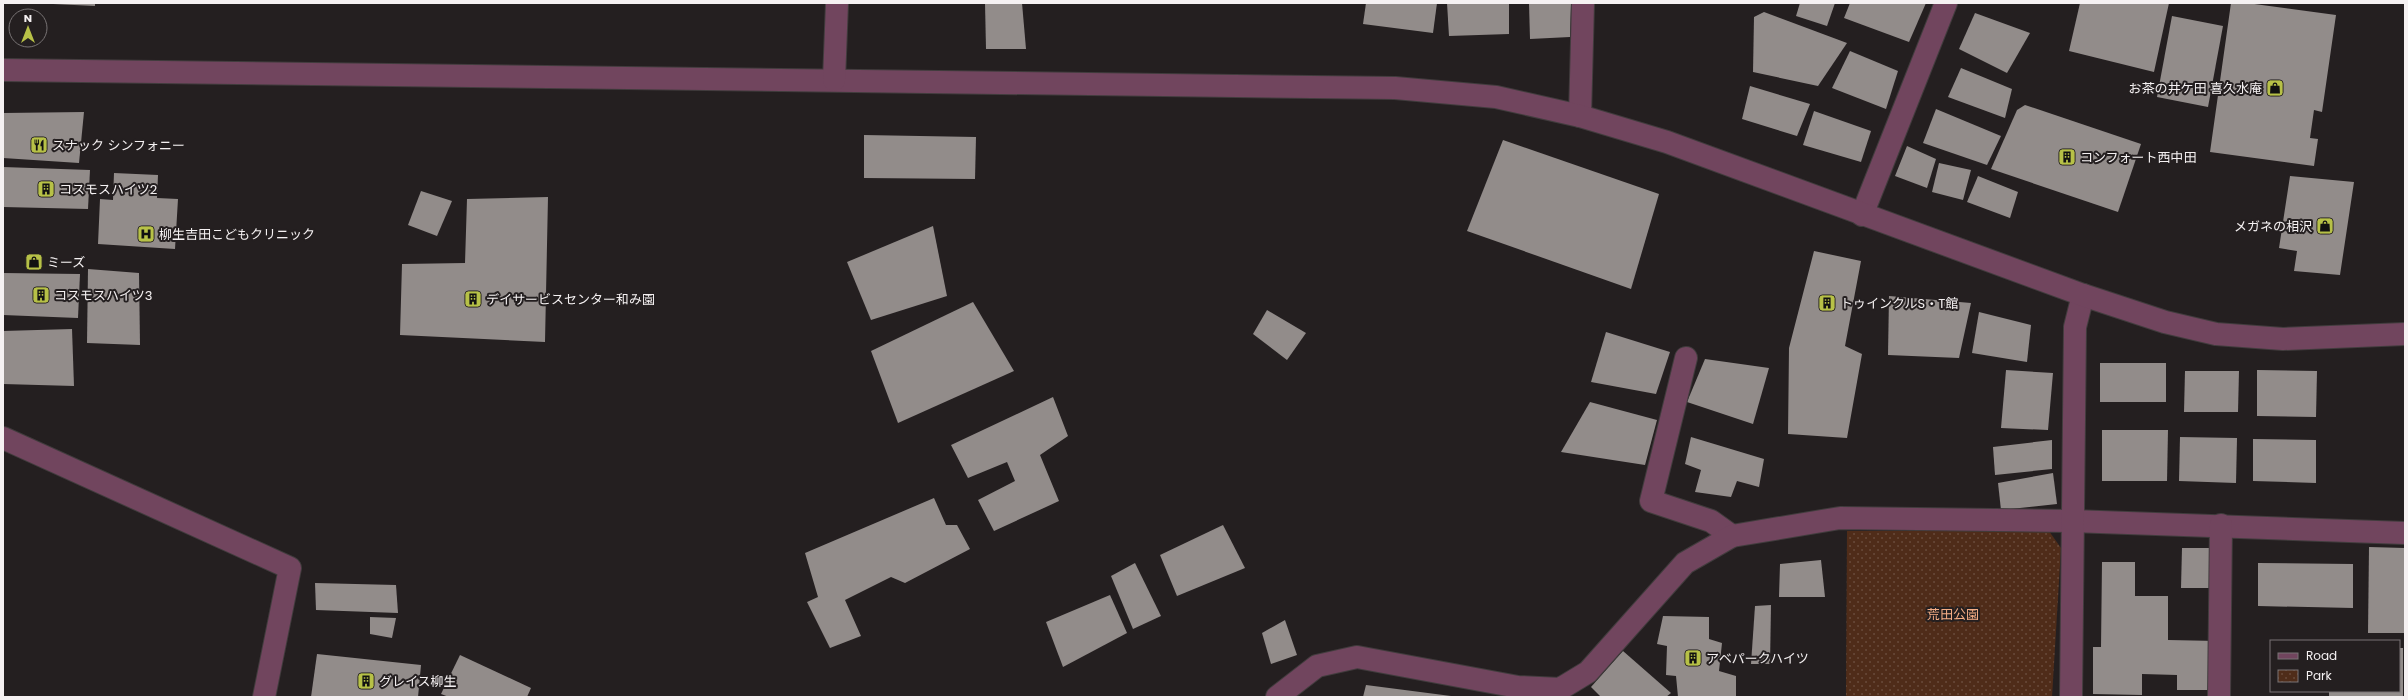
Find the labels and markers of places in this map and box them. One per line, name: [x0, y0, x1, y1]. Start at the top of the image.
shop icon: お茶の井ケ田 喜久水庵: [2265, 78, 2285, 98]
place label: お茶の井ケ田 喜久水庵: [2129, 79, 2262, 98]
restaurant icon: スナック シンフォニー: [29, 135, 49, 155]
place label: スナック シンフォニー: [52, 136, 185, 155]
building icon: コンフォート西中田: [2057, 147, 2077, 167]
place label: コンフォート西中田: [2080, 148, 2197, 167]
building icon: コスモスハイツ2: [36, 179, 56, 199]
place label: コスモスハイツ2: [59, 180, 157, 199]
shop icon: メガネの相沢: [2315, 216, 2335, 236]
place label: メガネの相沢: [2234, 217, 2312, 236]
hospital icon: 柳生吉田こどもクリニック: [136, 224, 156, 244]
place label: 柳生吉田こどもクリニック: [159, 225, 315, 244]
shop icon: ミーズ: [24, 252, 44, 272]
place label: ミーズ: [47, 253, 85, 272]
building icon: コスモスハイツ3: [31, 285, 51, 305]
place label: コスモスハイツ3: [54, 286, 152, 305]
building icon: デイサービスセンター和み園: [463, 289, 483, 309]
place label: デイサービスセンター和み園: [486, 290, 655, 309]
building icon: トゥインクルS・T館: [1817, 293, 1837, 313]
place label: トゥインクルS・T館: [1840, 294, 1958, 313]
building icon: アベパークハイツ: [1683, 648, 1703, 668]
place label: アベパークハイツ: [1706, 649, 1809, 668]
building icon: グレイス柳生: [356, 671, 376, 691]
place label: グレイス柳生: [379, 672, 457, 691]

